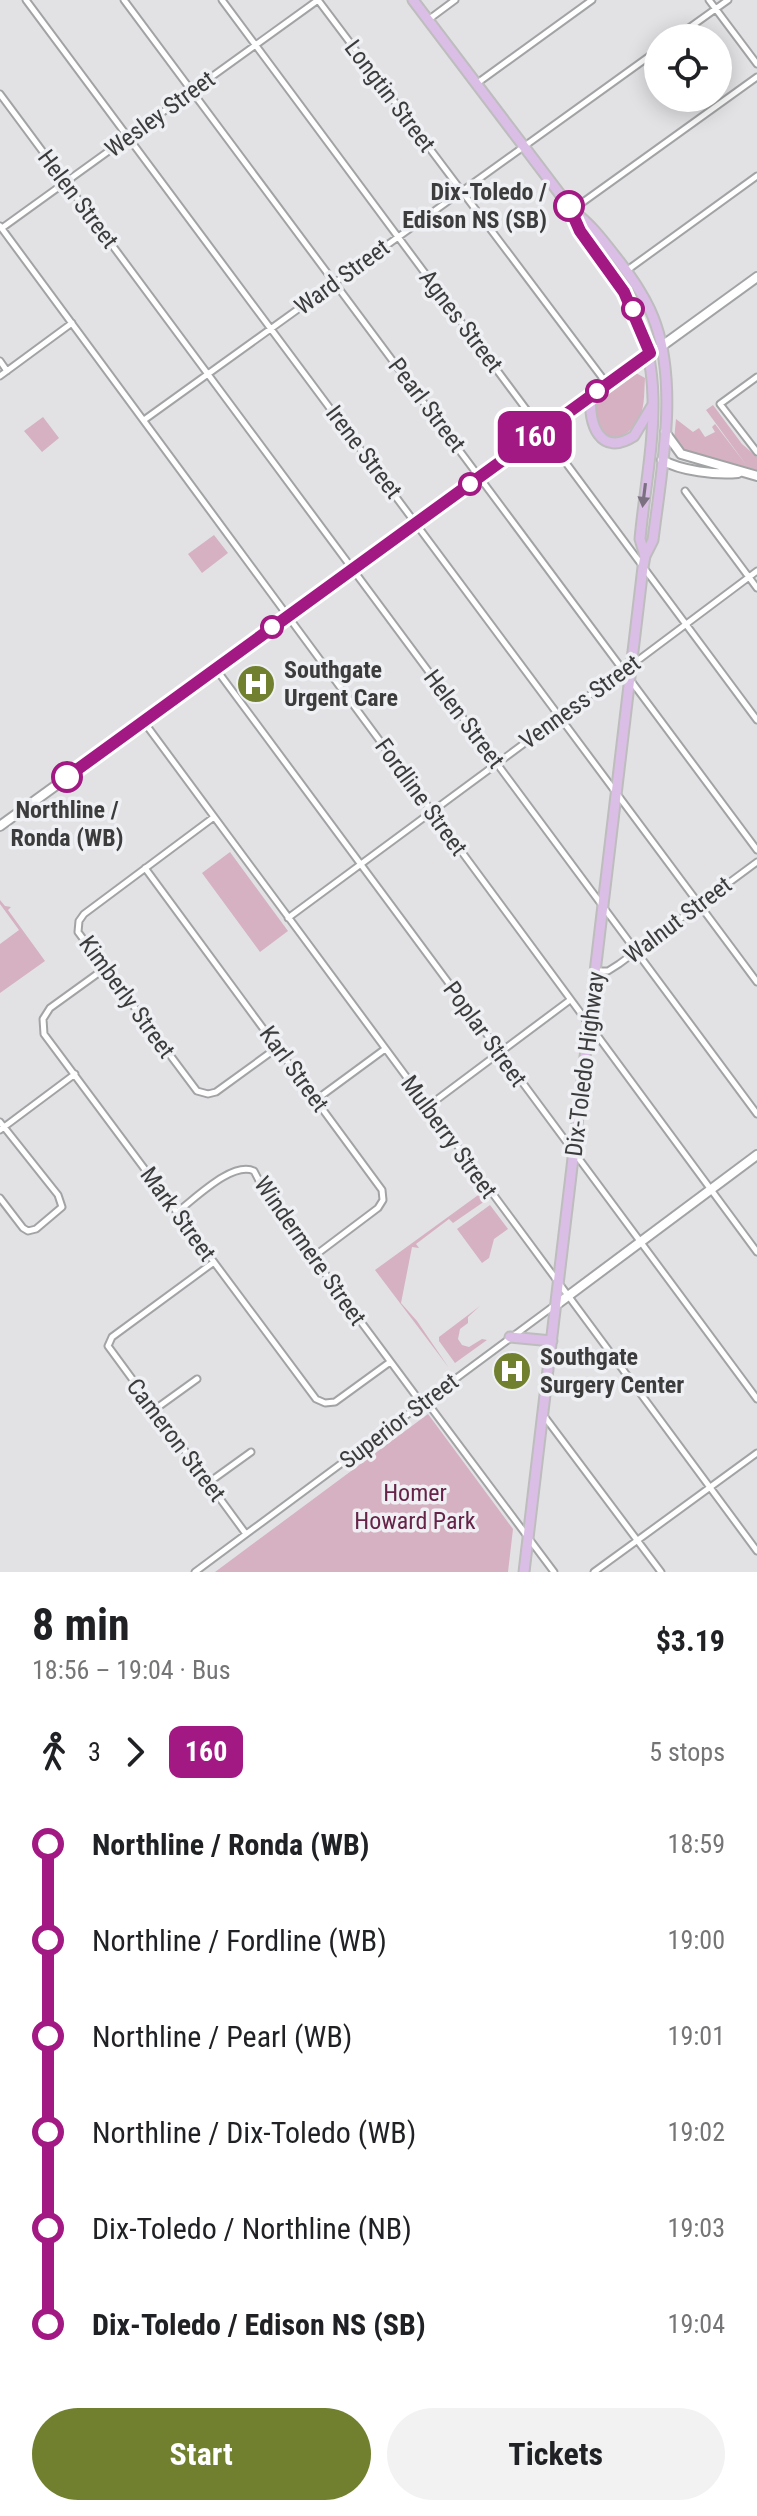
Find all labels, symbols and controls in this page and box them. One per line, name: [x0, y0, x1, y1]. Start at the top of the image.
map controls: [644, 24, 732, 112]
button: locate: [644, 24, 732, 112]
street label: Longtin Street: [339, 35, 441, 157]
street label: Wesley Street: [100, 65, 220, 163]
street label: Helen Street: [32, 144, 124, 254]
place label: Dix-Toledo / Edison NS (SB): [402, 178, 547, 234]
marker: Dix-Toledo / Edison NS (SB): [554, 191, 584, 221]
street label: Ward Street: [289, 233, 395, 321]
street label: Agnes Street: [413, 264, 509, 378]
unlabelled marker: [622, 298, 644, 320]
street label: Pearl Street: [383, 352, 471, 458]
unlabelled marker: [586, 380, 608, 402]
street label: Irene Street: [320, 400, 408, 504]
line badge: 160: [489, 411, 581, 463]
text: 160: [514, 420, 556, 453]
unlabelled marker: [459, 473, 481, 495]
one-way arrow: [638, 483, 651, 508]
unlabelled marker: [261, 616, 283, 638]
street label: Venness Street: [514, 649, 646, 755]
place label: Southgate Urgent Care: [284, 656, 398, 712]
hospital icon: Southgate Urgent Care: [235, 663, 277, 705]
street label: Helen Street: [418, 664, 510, 774]
street label: Fordline Street: [369, 733, 473, 861]
marker: Northline / Ronda (WB): [52, 762, 82, 792]
place label: Northline / Ronda (WB): [10, 796, 124, 852]
street label: Walnut Street: [619, 871, 737, 969]
street label: Kimberly Street: [73, 930, 181, 1064]
street label: Dix-Toledo Highway: [560, 970, 610, 1158]
street label: Poplar Street: [437, 976, 533, 1092]
street label: Karl Street: [254, 1021, 334, 1117]
street label: Mulberry Street: [395, 1070, 503, 1204]
street label: Mark Street: [134, 1161, 222, 1267]
street label: Windermere Street: [248, 1171, 372, 1331]
place label: Southgate Surgery Center: [540, 1343, 684, 1399]
hospital icon: Southgate Surgery Center: [491, 1350, 533, 1392]
street label: Superior Street: [334, 1367, 464, 1475]
street label: Cameron Street: [121, 1373, 231, 1507]
park label: Homer Howard Park: [354, 1479, 476, 1535]
text: 8 min: [32, 1599, 130, 1651]
text: $3.19: [656, 1623, 725, 1658]
text: 18:56 – 19:04 · Bus: [32, 1655, 231, 1685]
icon: walk: [32, 1730, 76, 1774]
icon: forward: [113, 1730, 157, 1774]
text: 160: [185, 1735, 227, 1768]
text: 3: [88, 1737, 101, 1767]
text: 5 stops: [649, 1737, 725, 1767]
text: Northline / Ronda (WB): [92, 1827, 369, 1862]
text: 18:59: [668, 1829, 725, 1859]
text: Northline / Fordline (WB): [92, 1923, 387, 1958]
text: 19:00: [668, 1925, 725, 1955]
text: Northline / Pearl (WB): [92, 2019, 352, 2054]
text: 19:01: [668, 2021, 725, 2051]
text: Northline / Dix-Toledo (WB): [92, 2115, 416, 2150]
text: 19:02: [668, 2117, 725, 2147]
text: Dix-Toledo / Northline (NB): [92, 2211, 412, 2246]
text: 19:03: [668, 2213, 725, 2243]
text: Dix-Toledo / Edison NS (SB): [92, 2307, 426, 2342]
text: 19:04: [668, 2309, 725, 2339]
button: Start: [32, 2408, 371, 2500]
button: Tickets: [387, 2408, 725, 2500]

